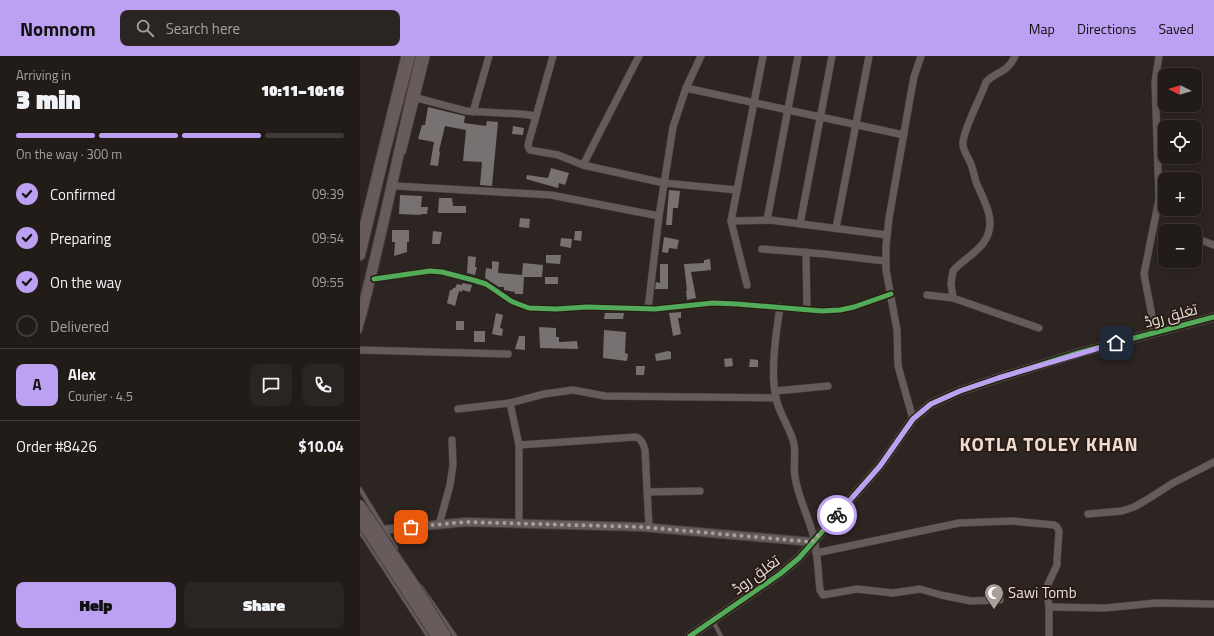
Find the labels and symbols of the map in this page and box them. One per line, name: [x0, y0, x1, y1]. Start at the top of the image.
north arrow: [1158, 68, 1202, 112]
street label: تغلق روڈ: [1142, 297, 1200, 334]
pin: [1099, 326, 1133, 360]
district label: KOTLA TOLEY KHAN: [959, 429, 1139, 458]
courier: [817, 495, 857, 535]
pin: [394, 510, 428, 544]
street label: تغلق روڈ: [727, 549, 784, 600]
place label: Sawi Tomb: [1008, 581, 1077, 604]
mosque icon: Sawi Tomb: [983, 582, 1005, 610]

